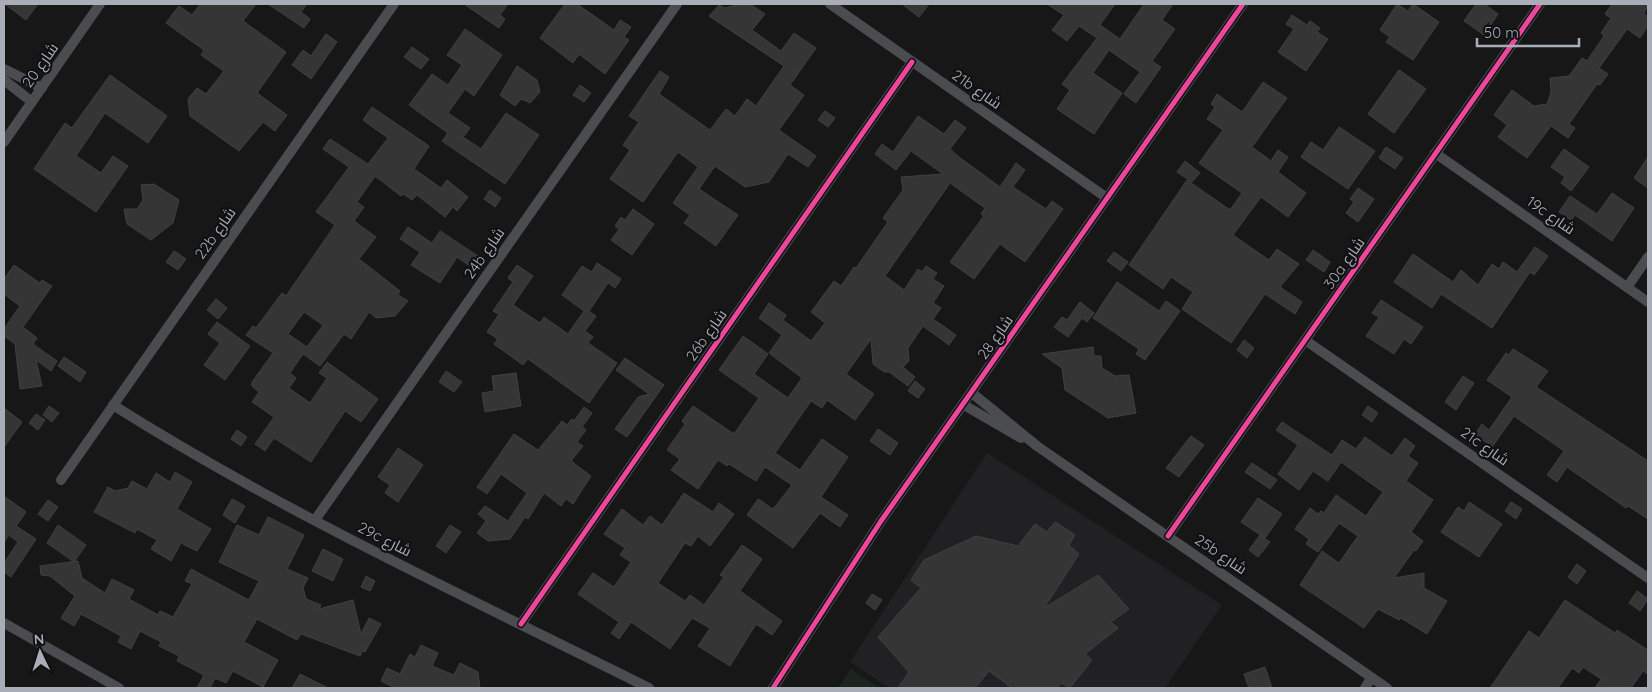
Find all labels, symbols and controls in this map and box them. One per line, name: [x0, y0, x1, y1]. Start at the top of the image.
scale bar: [1477, 15, 1580, 47]
text: 50 m: [1484, 23, 1519, 42]
street label: شارع 20: [18, 39, 64, 92]
street label: 21b شارع: [947, 65, 1005, 115]
street label: 19c شارع: [1522, 191, 1579, 240]
street label: 22b شارع: [190, 203, 241, 264]
street label: 24b شارع: [460, 224, 510, 283]
street label: 30a شارع: [1319, 233, 1370, 294]
street label: 26b شارع: [681, 306, 732, 366]
street label: شارع 28: [973, 311, 1019, 364]
street label: 21c شارع: [1456, 423, 1513, 471]
street label: 29c شارع: [354, 517, 415, 562]
street label: 25b شارع: [1190, 530, 1251, 580]
north arrow: [15, 627, 65, 677]
text: N: [33, 630, 45, 648]

